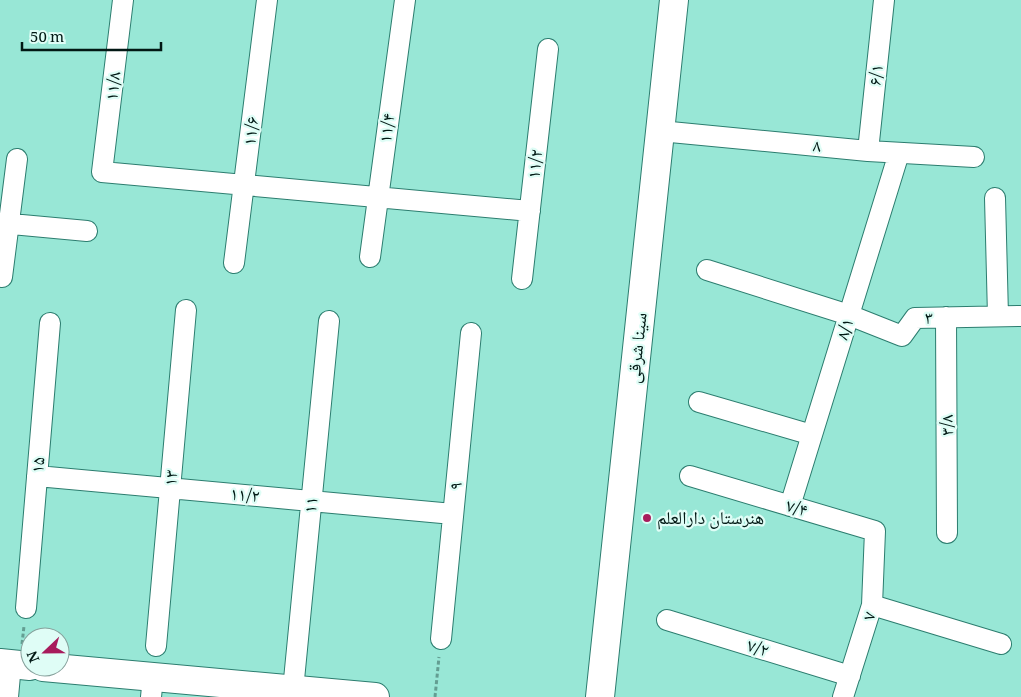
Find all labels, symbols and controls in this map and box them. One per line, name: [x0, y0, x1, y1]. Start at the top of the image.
scale bar: [22, 20, 161, 52]
text: 50 m: [30, 26, 64, 52]
street label: ۶/۱: [862, 63, 894, 87]
street label: ۱۱/۸: [98, 70, 132, 103]
street label: ۱۱/۴: [372, 112, 406, 145]
street label: ۱۱/۶: [236, 115, 270, 148]
street label: ۸: [811, 133, 822, 163]
street label: ۱۱/۲: [521, 148, 553, 180]
street label: ۳: [925, 305, 933, 335]
street label: سینا شرقی: [620, 311, 658, 385]
street label: ۸/۱: [829, 315, 864, 344]
street label: ۳/۸: [934, 414, 964, 436]
street label: ۱۵: [24, 456, 56, 475]
street label: ۱۳: [157, 469, 189, 488]
street label: ۱۱/۲: [229, 481, 261, 513]
street label: ۹: [443, 481, 473, 492]
street label: ۷/۴: [782, 493, 811, 527]
street label: ۱۱: [297, 496, 329, 515]
place label: هنرستان دارالعلم: [657, 505, 764, 535]
marker: هنرستان دارالعلم: [641, 512, 653, 524]
street label: ۷: [855, 609, 886, 625]
north arrow: [20, 627, 70, 677]
street label: ۷/۲: [743, 632, 772, 667]
text: N: [22, 647, 48, 666]

